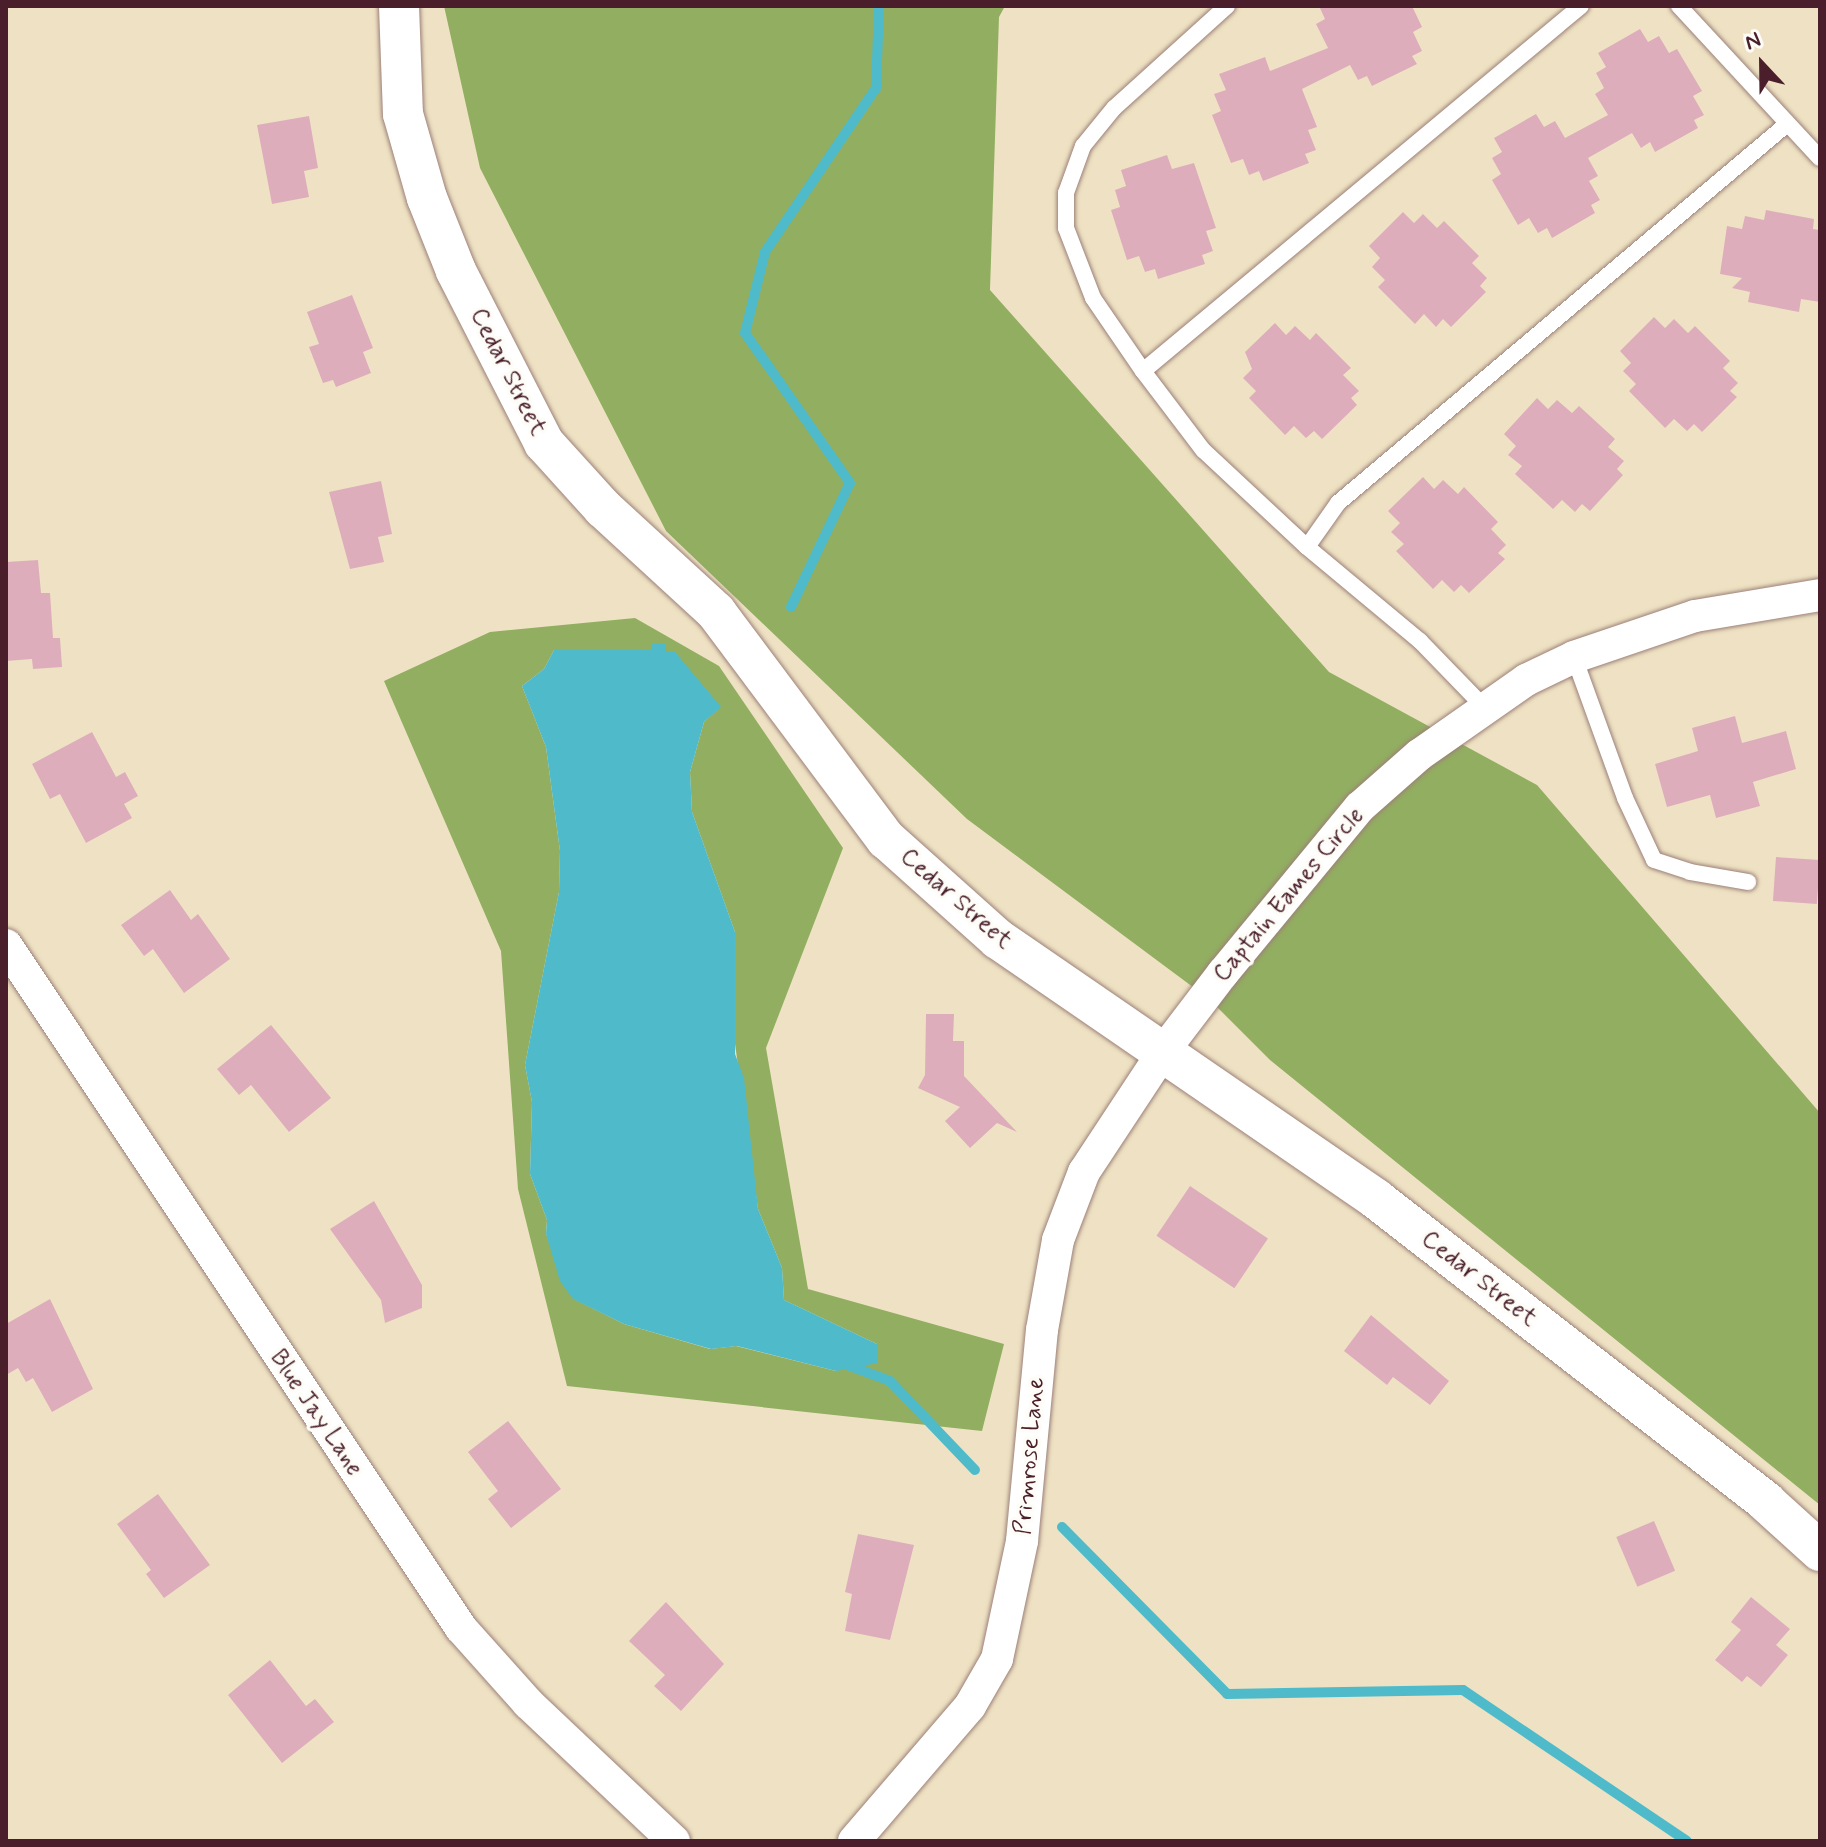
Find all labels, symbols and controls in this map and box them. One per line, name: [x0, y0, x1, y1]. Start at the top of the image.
north arrow: [1722, 24, 1802, 104]
text: N: [1741, 26, 1765, 57]
street label: Cedar Street: [464, 304, 552, 440]
street label: Captain Eames Circle: [1207, 802, 1371, 988]
street label: Cedar Street: [894, 843, 1018, 955]
street label: Cedar Street: [1415, 1225, 1543, 1333]
street label: Blue Jay Lane: [263, 1345, 369, 1481]
street label: Primrose Lane: [1009, 1377, 1051, 1535]

